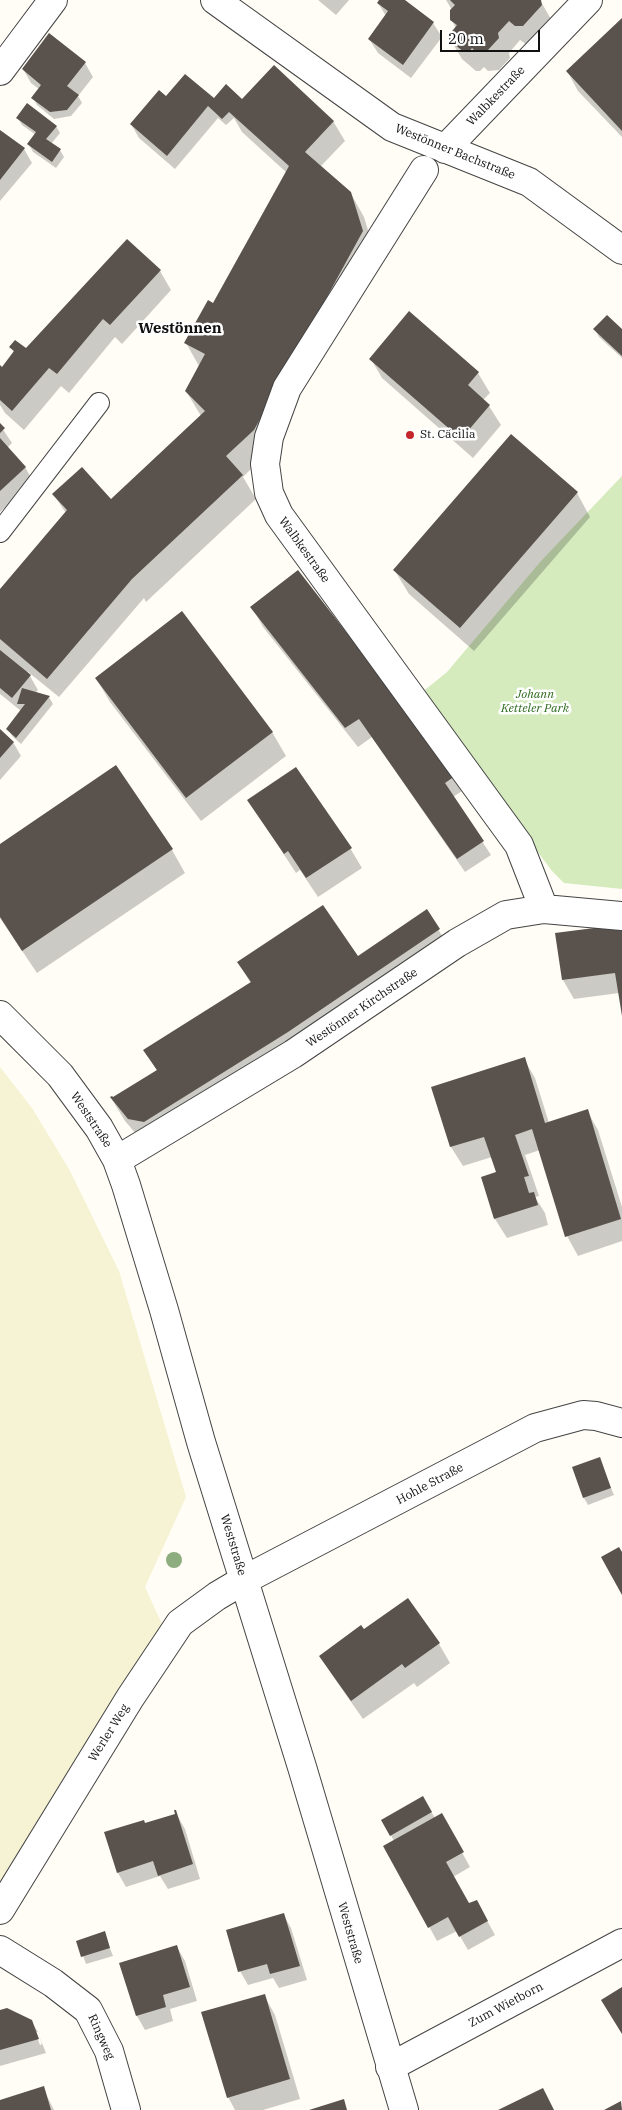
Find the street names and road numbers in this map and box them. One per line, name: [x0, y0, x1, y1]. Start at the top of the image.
street label: Walbkestraße: [464, 63, 528, 129]
street label: Westönner Bachstraße: [393, 121, 517, 183]
street label: Walbkestraße: [275, 514, 333, 586]
street label: Westönner Kirchstraße: [304, 965, 420, 1051]
street label: Weststraße: [67, 1090, 115, 1150]
street label: Hohle Straße: [394, 1460, 466, 1508]
street label: Weststraße: [217, 1513, 249, 1577]
street label: Werler Weg: [86, 1702, 132, 1764]
street label: Weststraße: [334, 1900, 366, 1966]
street label: Zum Wietborn: [466, 1979, 546, 2031]
street label: Ringweg: [85, 2012, 117, 2062]

